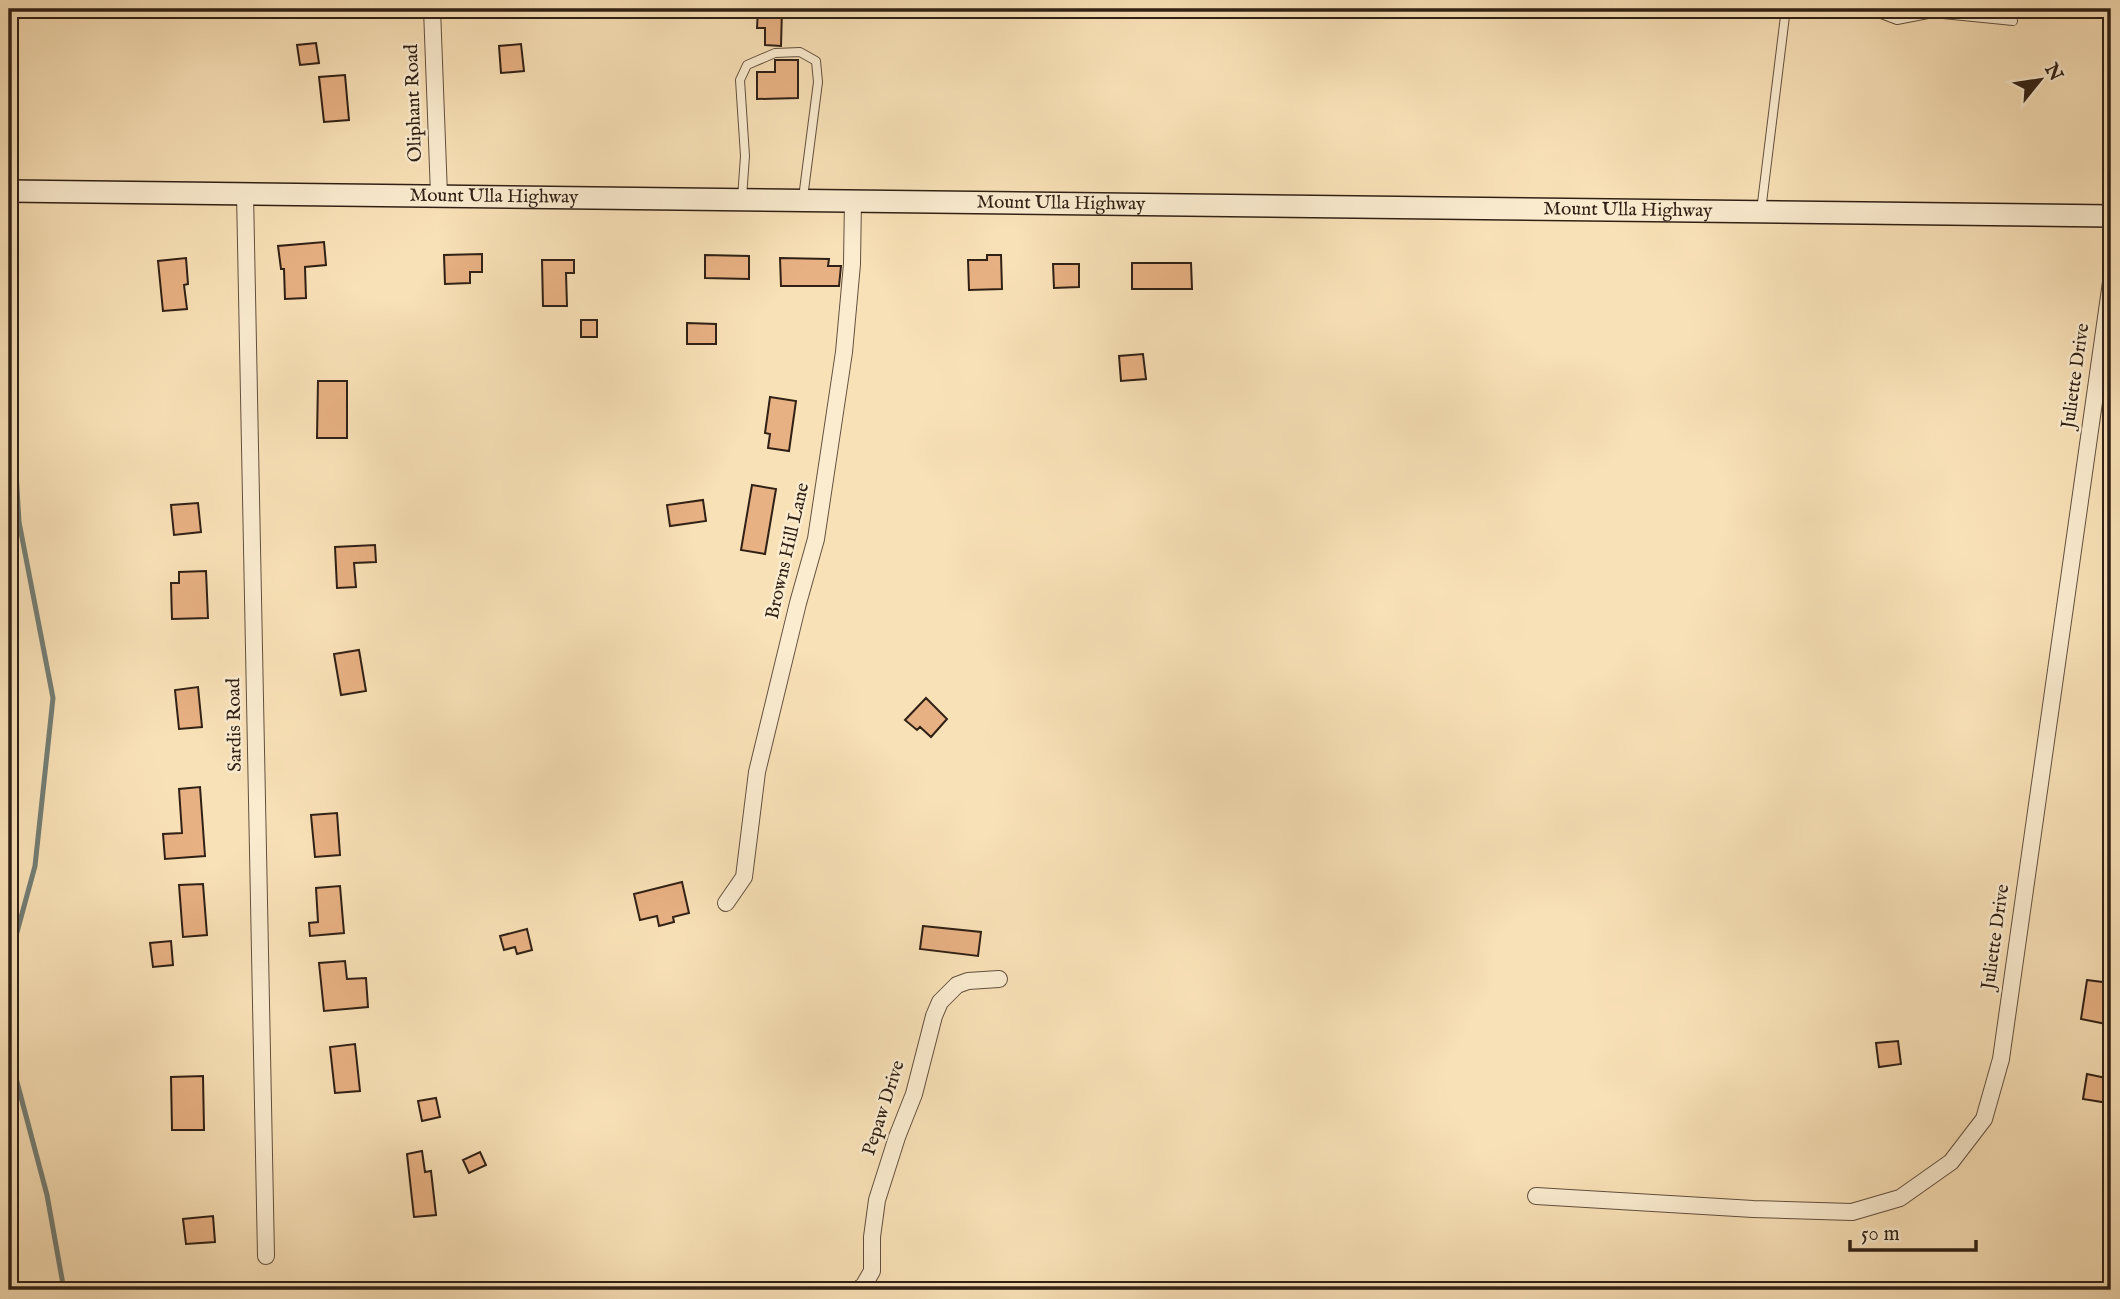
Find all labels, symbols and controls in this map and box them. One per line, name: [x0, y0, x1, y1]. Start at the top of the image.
street label: Oliphant Road: [400, 43, 428, 162]
north arrow: [2004, 46, 2074, 116]
text: N: [2038, 59, 2068, 86]
street label: Mount Ulla Highway: [409, 184, 579, 210]
street label: Mount Ulla Highway: [976, 191, 1146, 217]
street label: Mount Ulla Highway: [1543, 197, 1713, 223]
street label: Juliette Drive: [2056, 321, 2095, 432]
street label: Browns Hill Lane: [761, 480, 815, 622]
street label: Sardis Road: [222, 677, 248, 772]
street label: Juliette Drive: [1976, 882, 2015, 993]
street label: Pepaw Drive: [857, 1057, 911, 1159]
scale bar: [1850, 1208, 1976, 1252]
text: 50 m: [1861, 1221, 1900, 1248]

